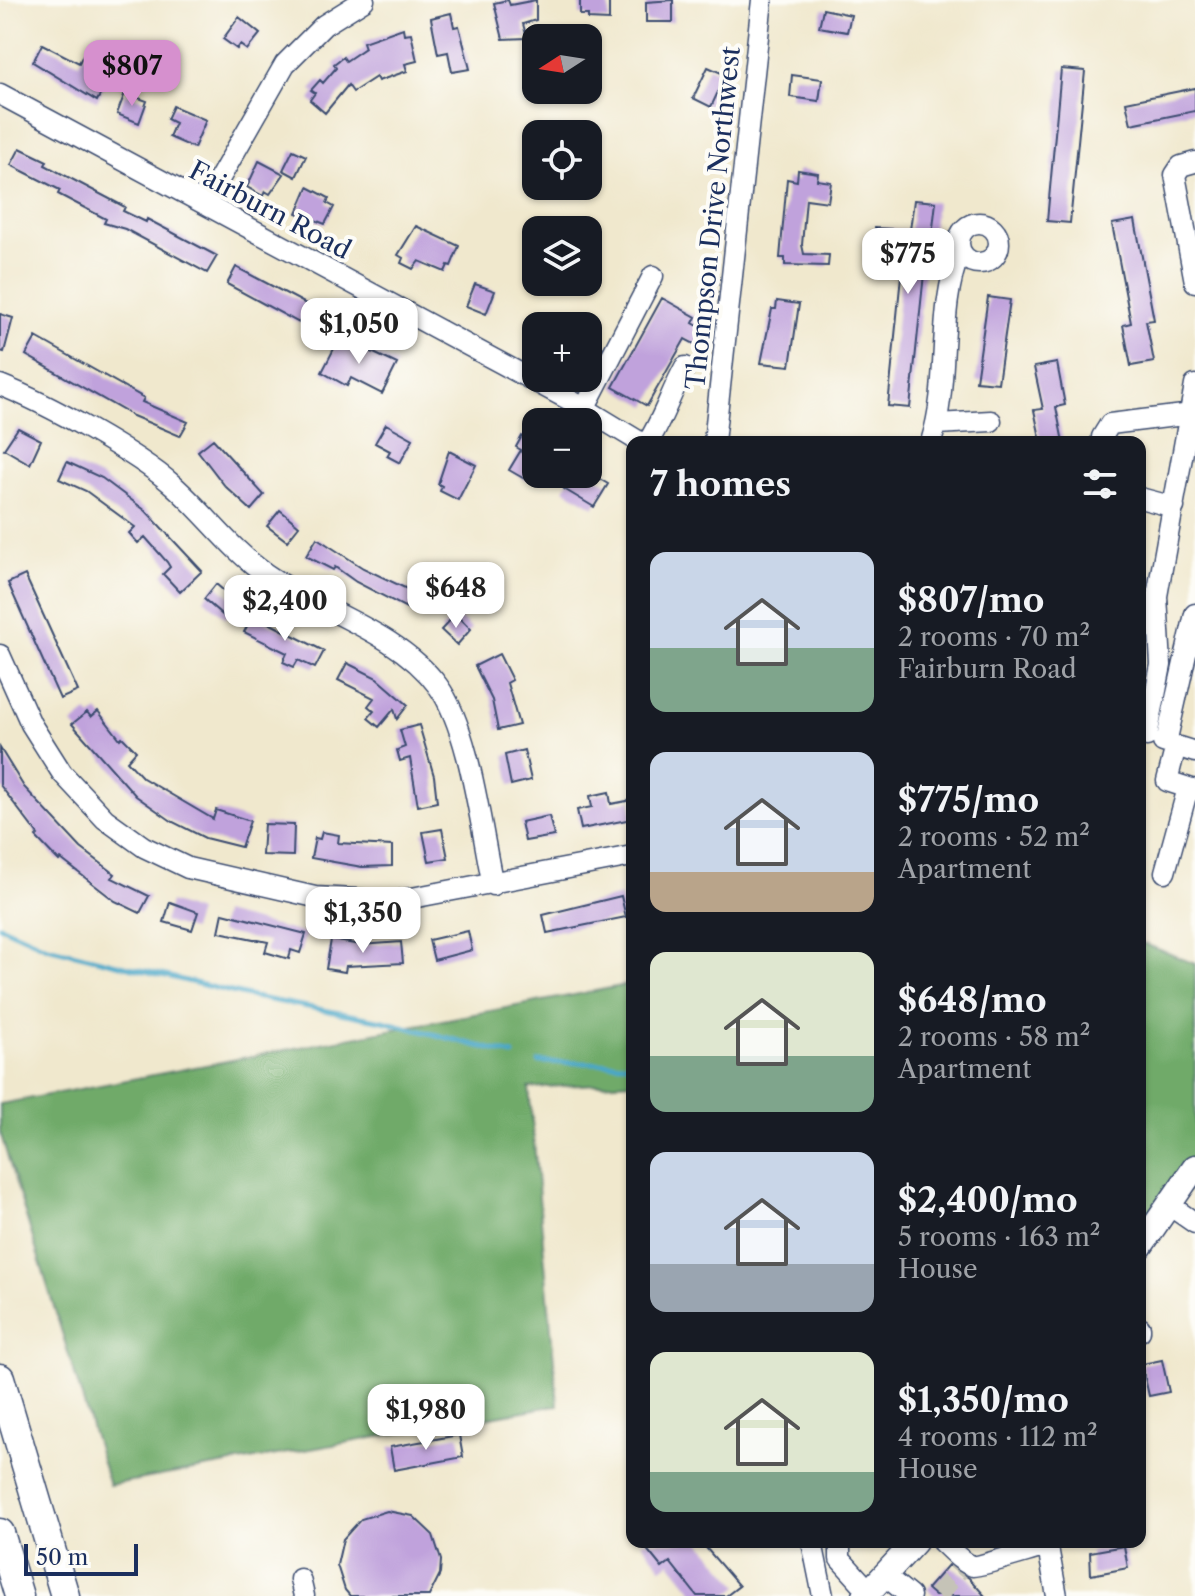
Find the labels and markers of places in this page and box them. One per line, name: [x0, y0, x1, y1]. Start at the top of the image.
pin: $807: [85, 40, 179, 108]
pin: $775: [861, 228, 955, 296]
pin: $1,050: [294, 298, 424, 366]
pin: $648: [409, 562, 503, 630]
pin: $2,400: [220, 575, 350, 643]
pin: $1,350: [298, 887, 428, 955]
pin: $1,980: [361, 1384, 491, 1452]

